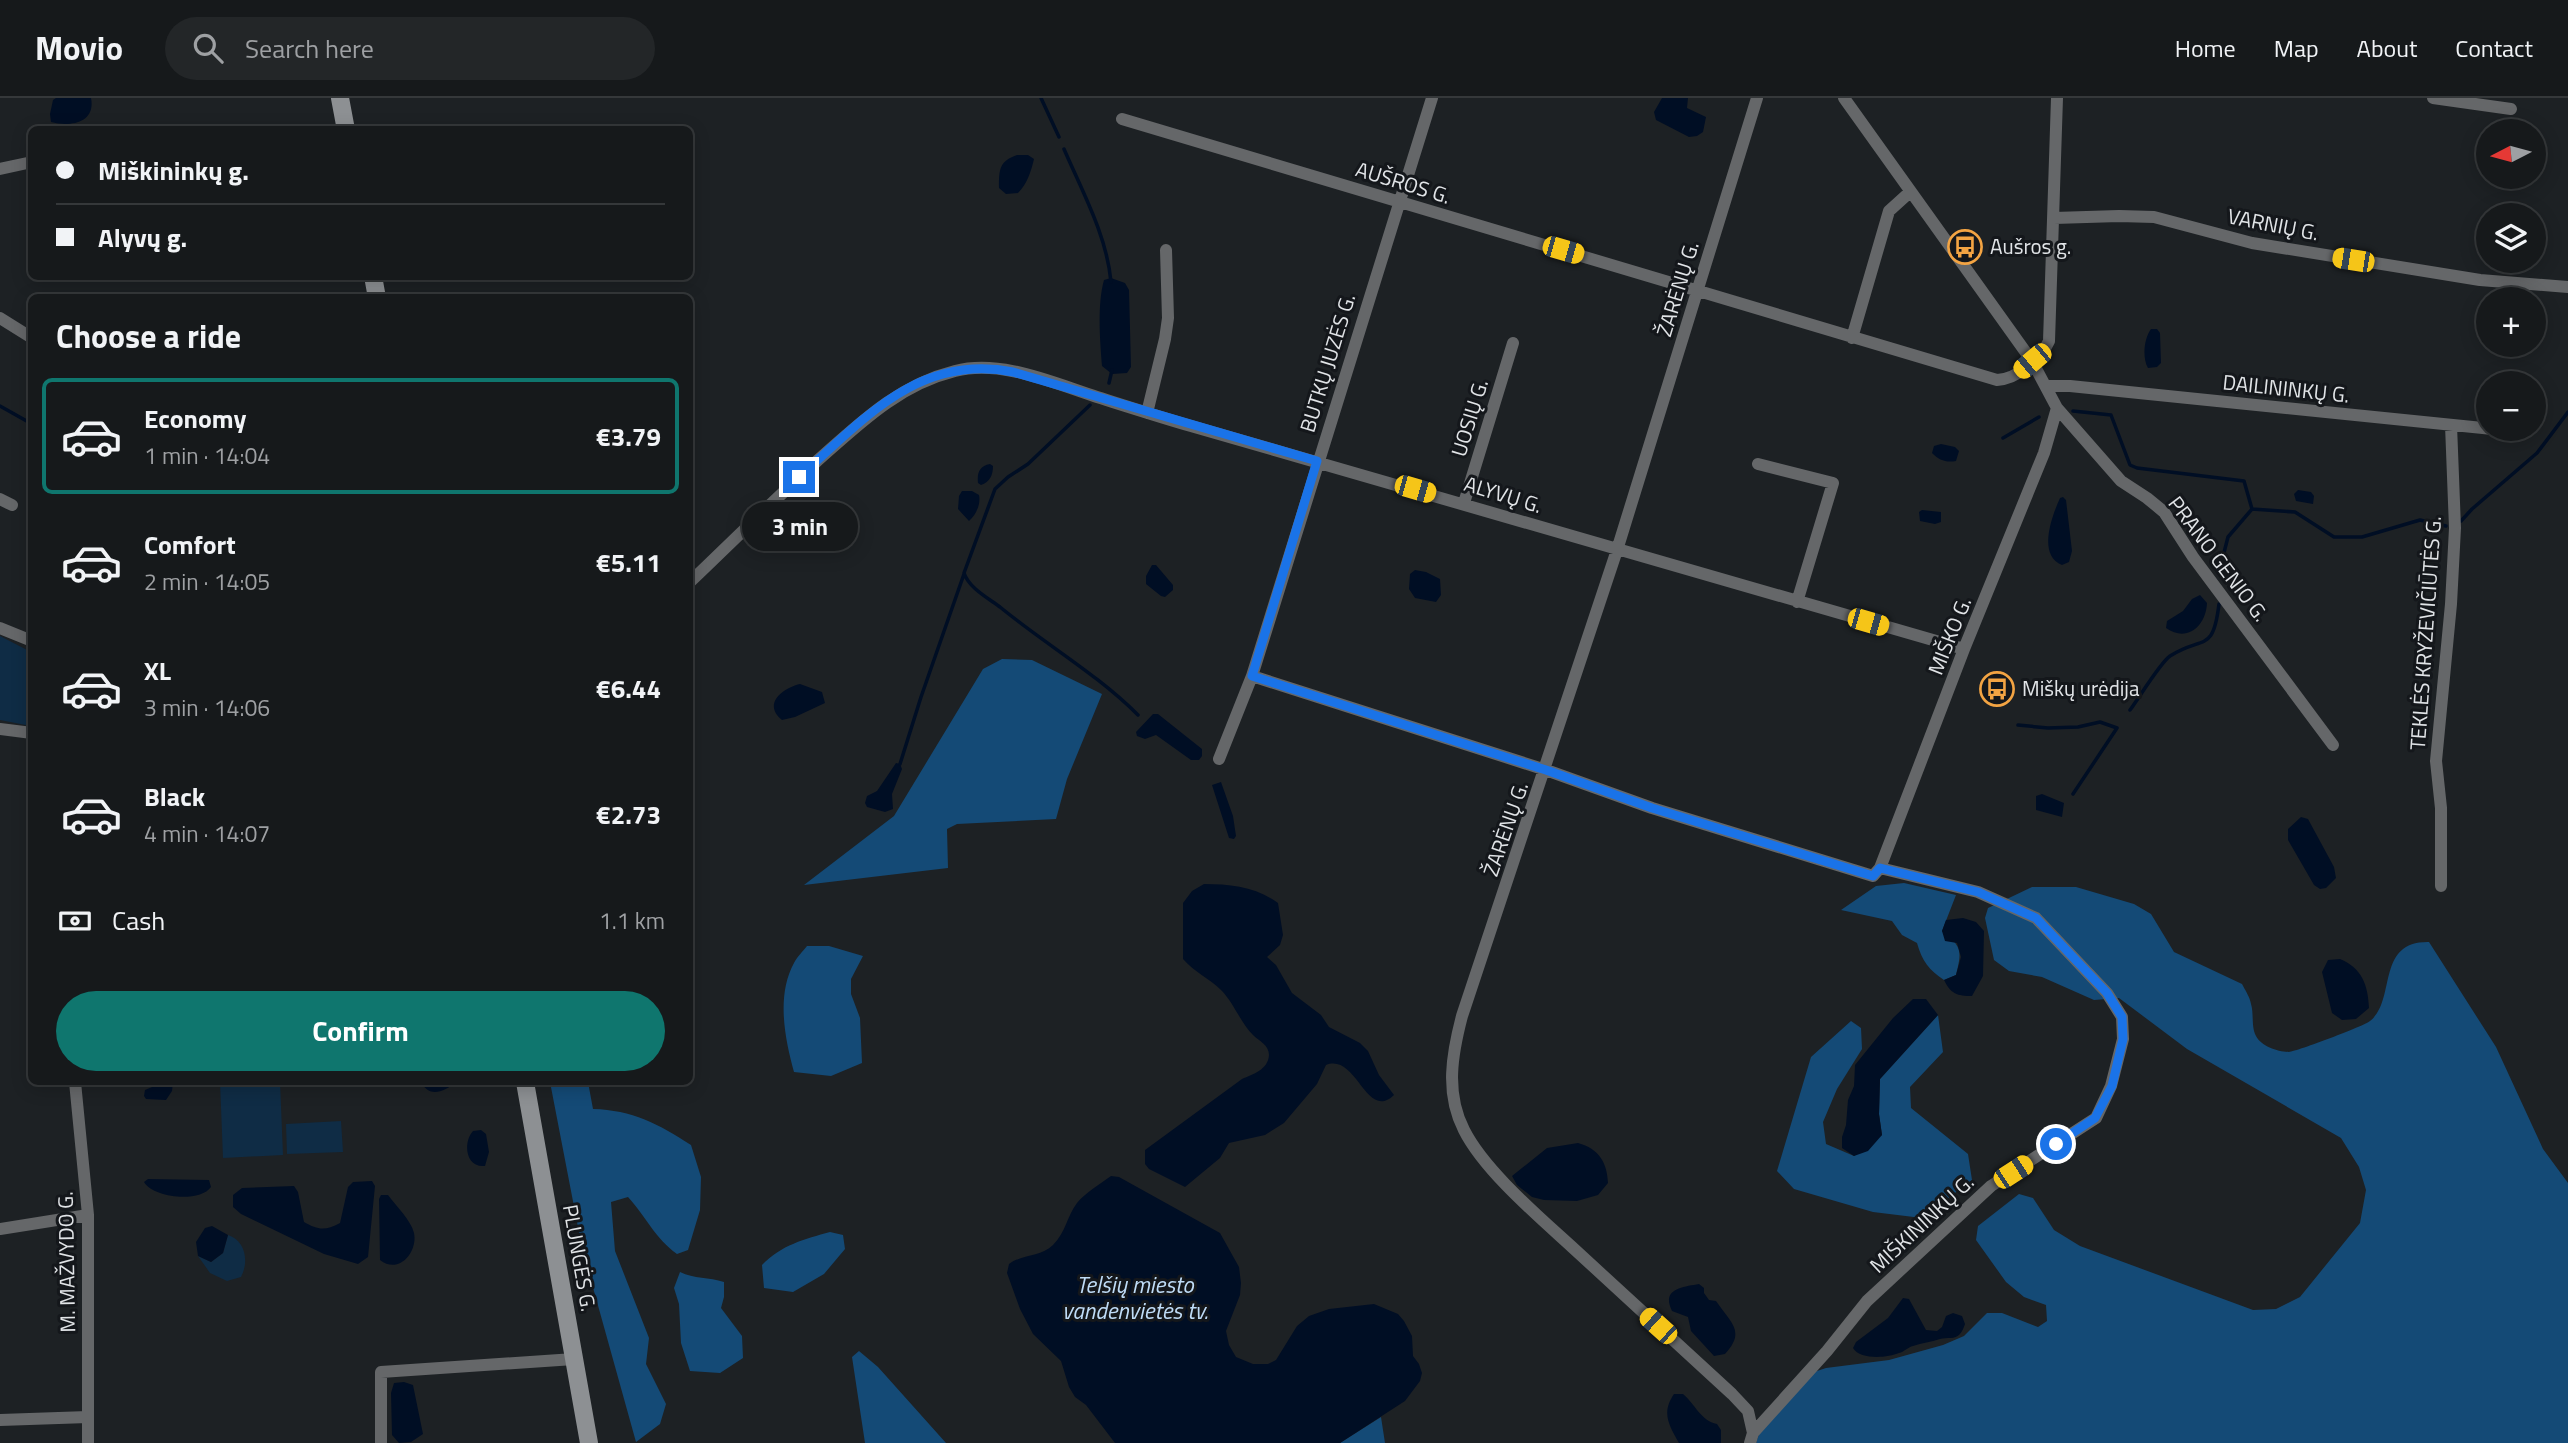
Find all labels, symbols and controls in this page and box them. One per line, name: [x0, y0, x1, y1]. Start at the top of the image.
search box: [165, 17, 655, 80]
text: Movio: [35, 23, 123, 73]
icon: search: [189, 29, 227, 67]
text: Search here: [245, 29, 374, 68]
text: Home: [2175, 30, 2236, 66]
text: Map: [2274, 30, 2319, 66]
text: About: [2357, 30, 2417, 66]
text: Contact: [2455, 30, 2533, 66]
north arrow: [2476, 119, 2546, 189]
map controls: [2476, 119, 2546, 441]
text: Miškininkų g.: [98, 151, 249, 190]
street label: AUŠROS G.: [1352, 152, 1455, 212]
street label: VARNIŲ G.: [2225, 200, 2321, 249]
button: layers: [2476, 203, 2546, 273]
text: Alyvų g.: [98, 218, 187, 257]
bus stop icon: Aušros g.: [1946, 228, 1984, 266]
place label: Aušros g.: [1990, 230, 2071, 262]
car: [1540, 234, 1587, 266]
street label: ŽARĖNŲ G.: [1647, 237, 1707, 340]
car: [2331, 246, 2376, 274]
button: +: [2476, 287, 2546, 357]
street label: BUTKŲ JUZĖS G.: [1291, 289, 1363, 436]
text: Choose a ride: [56, 312, 241, 360]
car: [2010, 339, 2055, 383]
street label: DAILININKŲ G.: [2221, 365, 2351, 411]
button: −: [2476, 371, 2546, 441]
street label: UOSIŲ G.: [1442, 375, 1496, 460]
text: Economy: [144, 399, 246, 438]
icon: car: [60, 405, 123, 468]
text: €3.79: [596, 417, 661, 456]
text: 1 min · 14:04: [144, 438, 270, 473]
route end: [783, 461, 815, 493]
street label: ALYVŲ G.: [1460, 467, 1546, 521]
car: [1392, 473, 1439, 505]
street label: PRANO GENIO G.: [2161, 489, 2277, 628]
callout: 3 min: [741, 502, 857, 550]
text: 3 min: [772, 509, 828, 544]
street label: TEKLĖS KRYŽEVIČIŪTĖS G.: [2401, 515, 2449, 751]
text: Comfort: [144, 525, 236, 564]
icon: car: [60, 531, 123, 594]
text: €5.11: [596, 543, 661, 582]
text: 2 min · 14:05: [144, 564, 270, 599]
street label: MIŠKO G.: [1919, 592, 1979, 680]
car: [1845, 606, 1892, 638]
text: XL: [144, 651, 171, 690]
icon: car: [60, 657, 123, 720]
text: €6.44: [596, 669, 661, 708]
bus stop icon: Miškų urėdija: [1978, 670, 2016, 708]
place label: Miškų urėdija: [2022, 672, 2140, 704]
text: 3 min · 14:06: [144, 690, 270, 725]
text: Black: [144, 777, 205, 816]
street label: ŽARĖNŲ G.: [1474, 777, 1536, 880]
icon: car: [60, 783, 123, 846]
text: €2.73: [596, 795, 661, 834]
text: 4 min · 14:07: [144, 816, 270, 851]
text: Cash: [112, 901, 165, 940]
icon: cash: [56, 902, 94, 940]
text: 1.1 km: [599, 903, 665, 938]
button: Confirm: [56, 991, 665, 1071]
route start: [2040, 1128, 2072, 1160]
car: [1990, 1152, 2037, 1192]
street label: MIŠKININKŲ G.: [1862, 1166, 1981, 1280]
street label: M. MAŽVYDO G.: [49, 1191, 83, 1333]
street label: PLUNGĖS G.: [555, 1202, 605, 1314]
water label: Telšių miesto vandenvietės tv.: [1062, 1267, 1208, 1328]
car: [1636, 1304, 1681, 1348]

